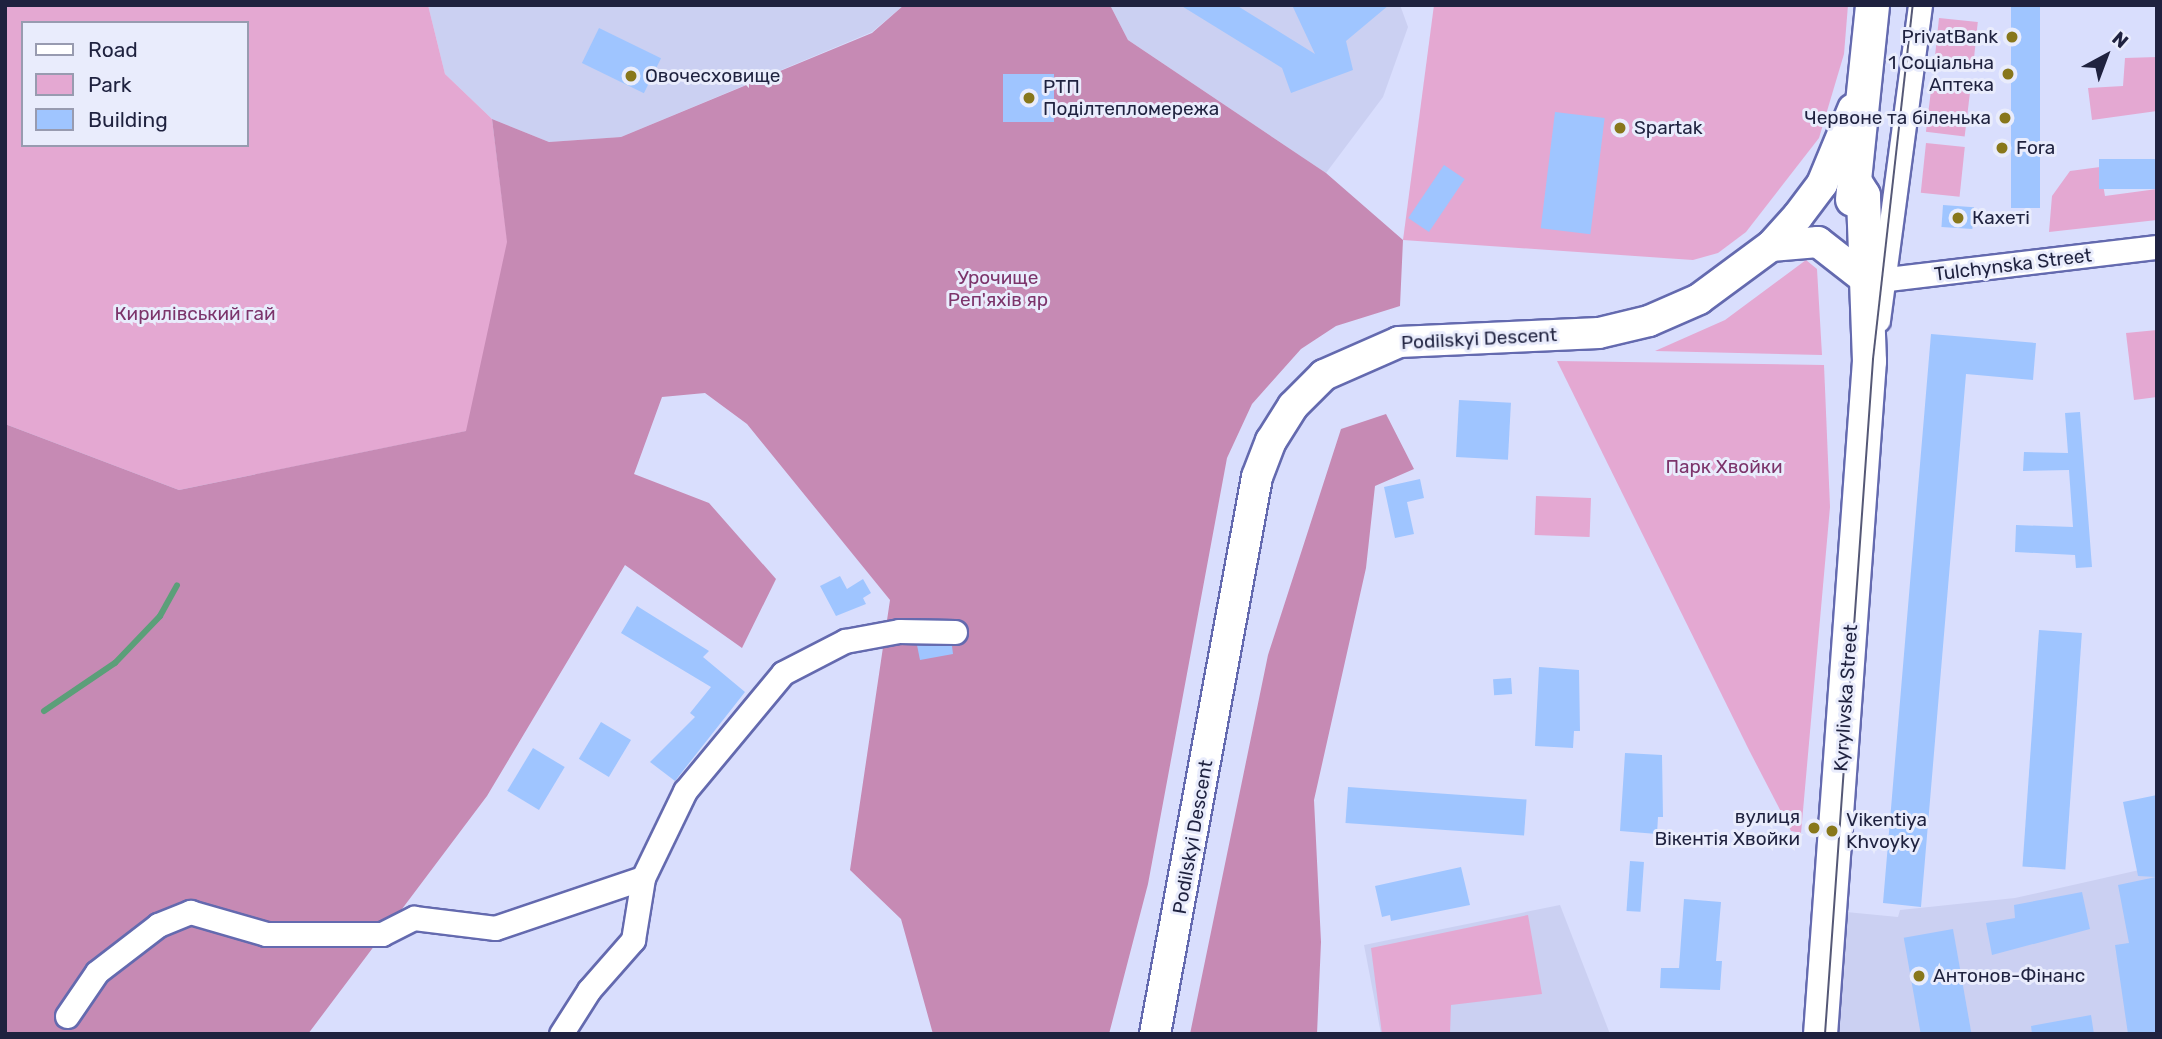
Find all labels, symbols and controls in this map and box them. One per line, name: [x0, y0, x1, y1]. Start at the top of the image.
legend: [21, 21, 248, 147]
north arrow: [2071, 21, 2141, 91]
place label: PrivatBank: [1902, 26, 1998, 48]
text: N: [2107, 27, 2133, 53]
marker: PrivatBank: [2004, 29, 2020, 45]
text: Road: [88, 37, 138, 62]
place label: 1 Соціальна Аптека: [1888, 52, 1994, 96]
place label: Овочесховище: [645, 65, 780, 87]
marker: 1 Соціальна Аптека: [2000, 66, 2016, 82]
marker: Овочесховище: [623, 68, 639, 84]
text: Park: [88, 72, 132, 97]
place label: РТП Поділтепломережа: [1043, 76, 1219, 120]
marker: РТП Поділтепломережа: [1021, 90, 1037, 106]
text: Building: [88, 107, 168, 132]
place label: Червоне та біленька: [1804, 107, 1991, 129]
marker: Червоне та біленька: [1997, 110, 2013, 126]
place label: Spartak: [1634, 117, 1703, 139]
marker: Spartak: [1612, 120, 1628, 136]
place label: Fora: [2016, 137, 2055, 159]
marker: Fora: [1994, 140, 2010, 156]
place label: Кахеті: [1972, 207, 2030, 229]
marker: Кахеті: [1950, 210, 1966, 226]
street label: Tulchynska Street: [1933, 244, 2093, 286]
park label: Урочище Реп'яхів яр: [948, 267, 1048, 311]
park label: Кирилівський гай: [114, 303, 276, 325]
street label: Podilskyi Descent: [1400, 324, 1558, 354]
park label: Парк Хвойки: [1665, 456, 1783, 478]
street label: Kyrylivska Street: [1829, 624, 1863, 772]
street label: Podilskyi Descent: [1168, 758, 1218, 916]
place label: вулиця Вікентія Хвойки: [1655, 806, 1800, 850]
place label: Vikentiya Khvoyky: [1846, 809, 1927, 853]
marker: вулиця Вікентія Хвойки: [1806, 820, 1822, 836]
marker: Vikentiya Khvoyky: [1824, 823, 1840, 839]
place label: Антонов-Фінанс: [1933, 965, 2085, 987]
marker: Антонов-Фінанс: [1911, 968, 1927, 984]

